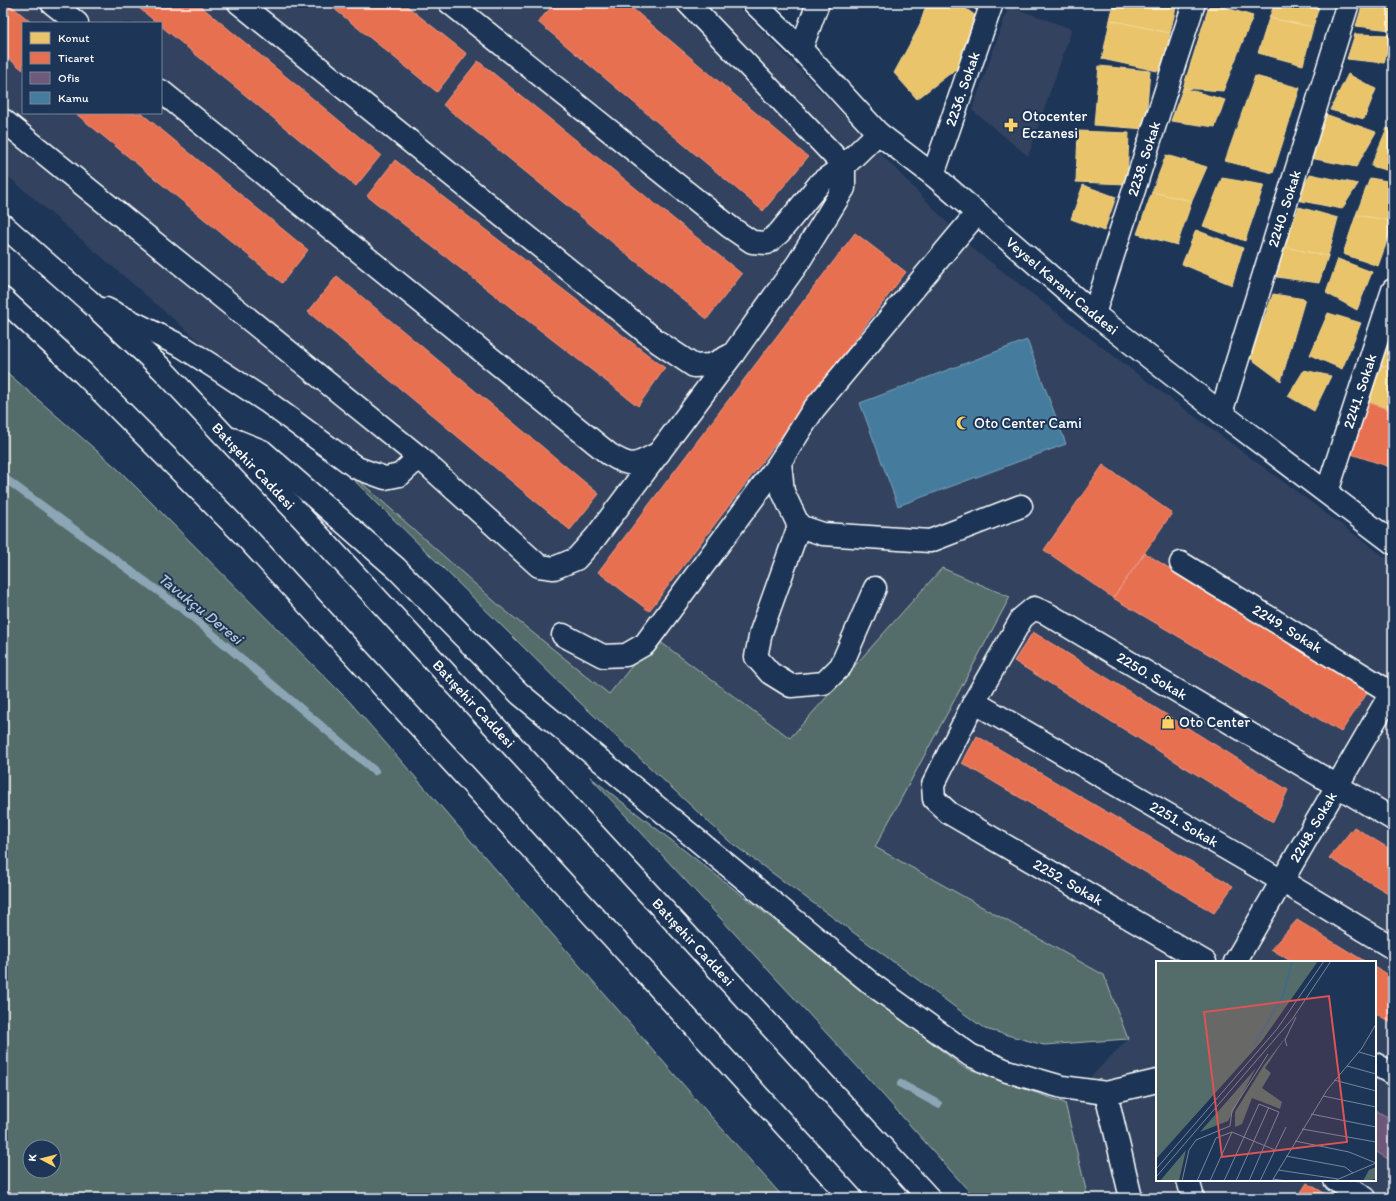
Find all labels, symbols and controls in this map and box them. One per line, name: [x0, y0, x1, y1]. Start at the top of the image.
legend: [22, 22, 162, 114]
text: Konut: [58, 31, 90, 45]
street label: 2236. Sokak: [941, 49, 984, 129]
text: Ticaret: [58, 51, 95, 65]
text: Ofis: [58, 71, 80, 85]
text: Kamu: [58, 91, 89, 105]
place label: Otocenter Eczanesi: [1022, 107, 1088, 142]
pharmacy icon: Otocenter Eczanesi: [1003, 117, 1019, 133]
street label: 2238. Sokak: [1123, 119, 1165, 199]
street label: 2240. Sokak: [1264, 167, 1305, 249]
street label: Veysel Karani Caddesi: [1002, 233, 1122, 339]
street label: 2241. Sokak: [1339, 351, 1381, 431]
place label: Oto Center Cami: [974, 414, 1082, 432]
mosque icon: Oto Center Cami: [955, 415, 971, 431]
street label: Batışehir Caddesi: [208, 419, 299, 514]
water label: Tavukçu Deresi: [155, 568, 248, 649]
street label: 2249. Sokak: [1249, 600, 1326, 657]
street label: 2250. Sokak: [1113, 648, 1191, 704]
street label: Batışehir Caddesi: [429, 656, 519, 751]
place label: Oto Center: [1179, 713, 1250, 731]
shop icon: Oto Center: [1160, 714, 1176, 730]
street label: 2248. Sokak: [1286, 788, 1341, 866]
street label: 2251. Sokak: [1146, 797, 1222, 851]
street label: 2252. Sokak: [1030, 855, 1106, 909]
street label: Batışehir Caddesi: [648, 894, 738, 990]
inset map: [1156, 961, 1376, 1181]
north arrow: [22, 1139, 62, 1179]
text: K: [26, 1153, 40, 1162]

